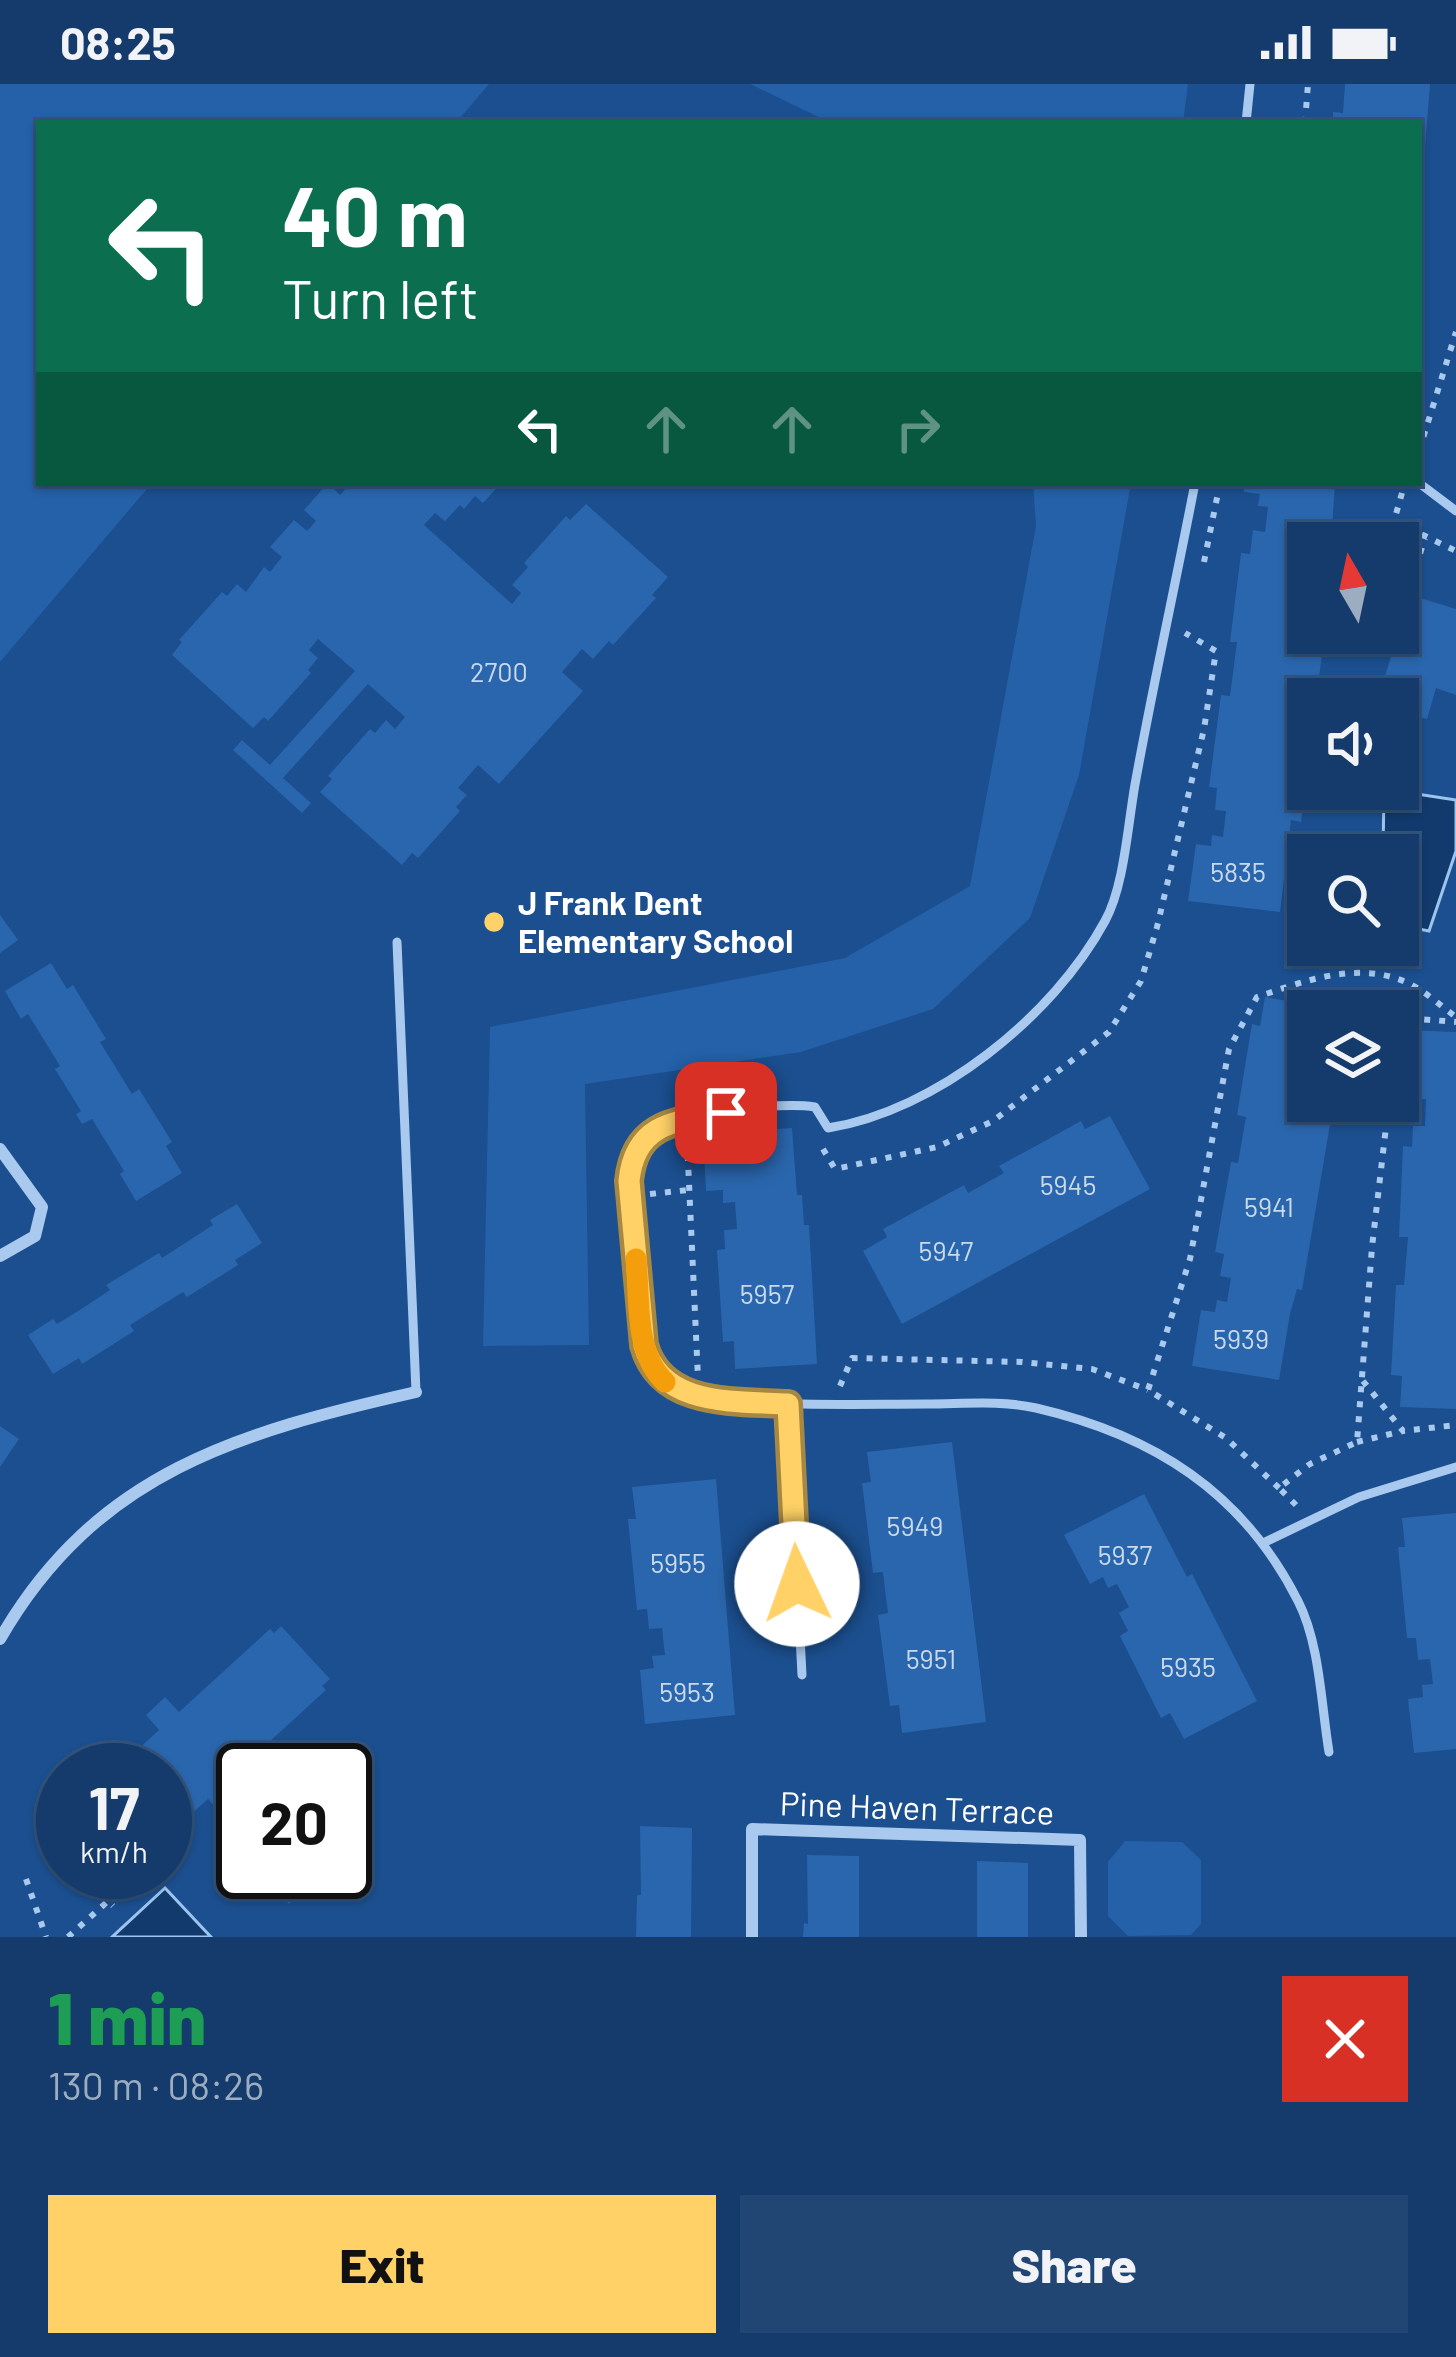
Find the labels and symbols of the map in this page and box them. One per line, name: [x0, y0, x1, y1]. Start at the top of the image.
north arrow: [1287, 522, 1419, 654]
house number: 2700: [470, 655, 528, 687]
house number: 5835: [1210, 855, 1266, 887]
place label: J Frank Dent Elementary School: [518, 882, 793, 960]
marker: J Frank Dent Elementary School: [481, 909, 507, 935]
pin: [675, 1062, 777, 1164]
house number: 5945: [1040, 1168, 1096, 1200]
house number: 5941: [1244, 1190, 1294, 1222]
house number: 5947: [919, 1234, 974, 1266]
house number: 5957: [740, 1277, 795, 1309]
house number: 5939: [1213, 1322, 1269, 1354]
house number: 5949: [887, 1509, 943, 1541]
position arrow: [734, 1521, 860, 1647]
house number: 5937: [1098, 1538, 1153, 1570]
house number: 5955: [650, 1546, 706, 1578]
house number: 5951: [906, 1642, 956, 1674]
house number: 5935: [1160, 1650, 1216, 1682]
house number: 5953: [659, 1675, 715, 1707]
speed limit sign: 20: [216, 1743, 372, 1899]
street label: Pine Haven Terrace: [779, 1782, 1055, 1832]

